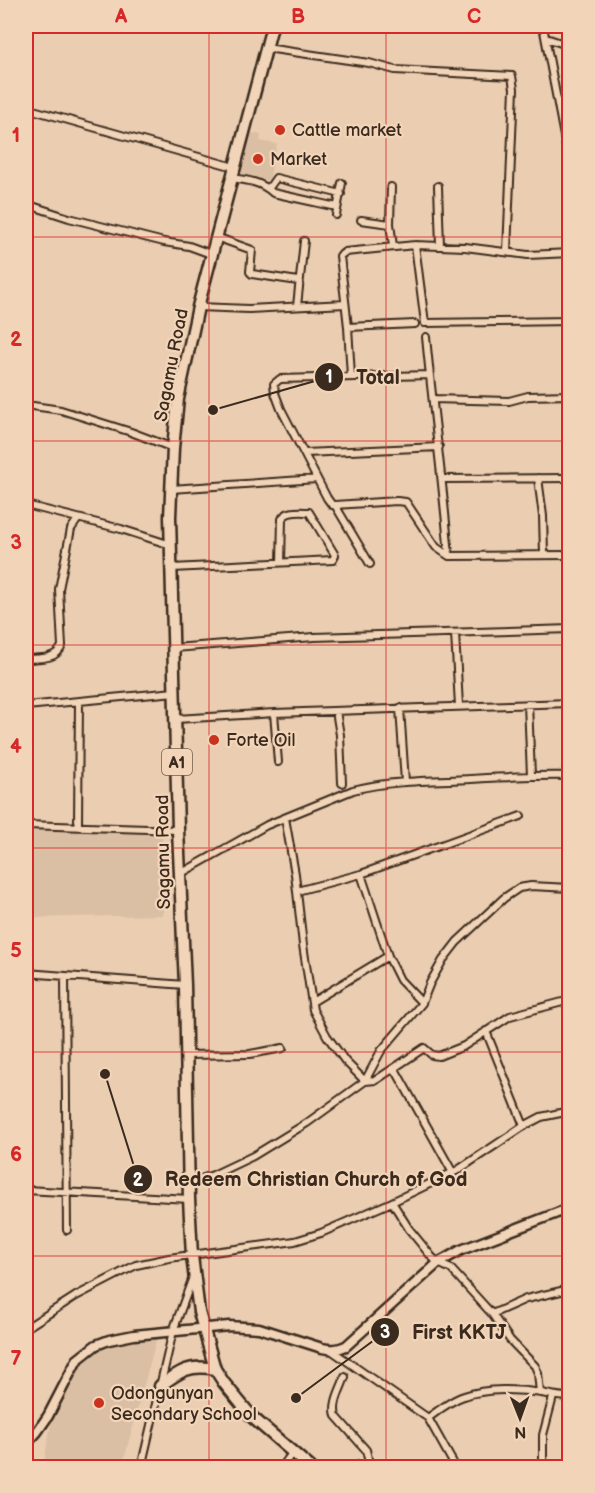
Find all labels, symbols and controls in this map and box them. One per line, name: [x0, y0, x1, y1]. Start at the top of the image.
text: A: [114, 5, 128, 29]
text: B: [291, 5, 305, 29]
text: C: [467, 5, 481, 29]
place label: Cattle market: [292, 120, 402, 141]
marker: Cattle market: [273, 123, 287, 137]
text: 1: [12, 124, 20, 148]
place label: Market: [270, 149, 327, 170]
marker: Market: [251, 152, 265, 166]
street label: Sagamu Road: [150, 307, 193, 423]
text: 2: [10, 328, 22, 352]
callout: Total: [314, 358, 412, 396]
text: Total: [356, 366, 400, 390]
text: 1: [325, 367, 333, 388]
text: 3: [10, 531, 22, 555]
place label: Forte Oil: [226, 730, 296, 751]
marker: Forte Oil: [207, 733, 221, 747]
text: 4: [10, 735, 22, 759]
road number: A1: [162, 749, 192, 775]
street label: Sagamu Road: [152, 794, 175, 910]
text: 5: [10, 939, 22, 963]
text: 6: [10, 1143, 22, 1167]
callout: Redeem Christian Church of God: [123, 1160, 480, 1198]
text: Redeem Christian Church of God: [165, 1168, 467, 1192]
text: 2: [133, 1170, 144, 1191]
callout: First KKTJ: [370, 1313, 519, 1351]
text: First KKTJ: [412, 1321, 507, 1345]
text: 3: [380, 1322, 390, 1343]
text: 7: [10, 1347, 22, 1371]
place label: Odongunyan Secondary School: [111, 1383, 257, 1425]
north arrow: [490, 1388, 550, 1448]
marker: Odongunyan Secondary School: [92, 1396, 106, 1410]
text: N: [514, 1422, 526, 1441]

